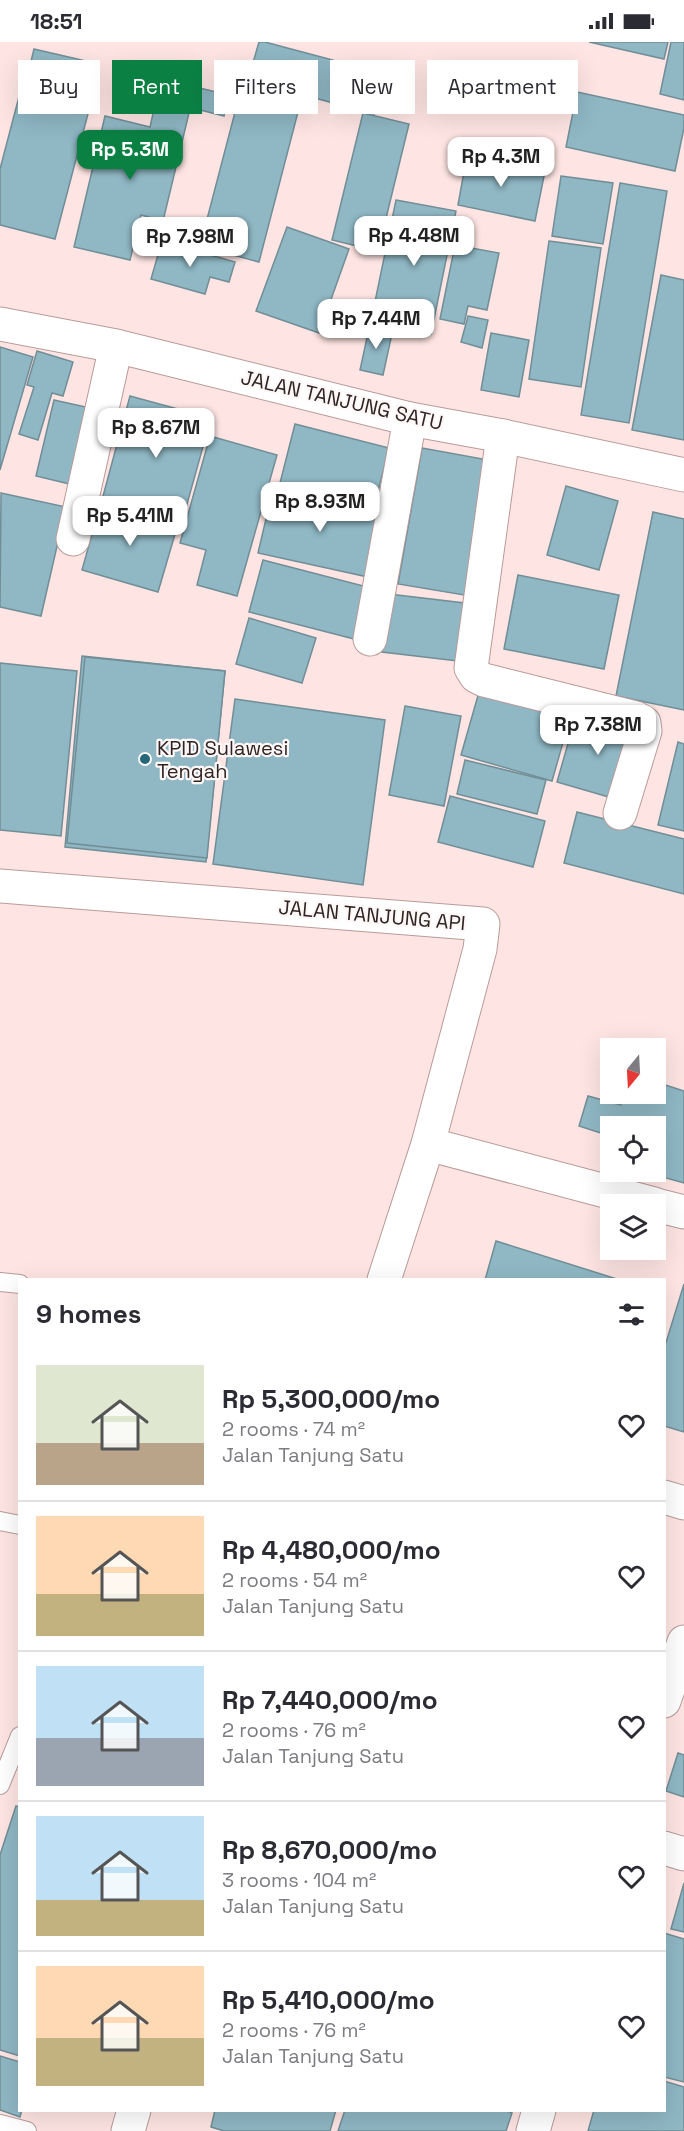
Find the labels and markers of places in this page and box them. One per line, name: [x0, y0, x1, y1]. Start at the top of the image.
pin: Rp 5.3M: [75, 130, 185, 181]
pin: Rp 4.3M: [446, 137, 556, 188]
pin: Rp 4.48M: [352, 216, 476, 267]
pin: Rp 7.98M: [128, 217, 252, 268]
pin: Rp 7.44M: [314, 299, 438, 350]
pin: Rp 8.67M: [94, 408, 218, 459]
pin: Rp 8.93M: [258, 482, 382, 533]
pin: Rp 5.41M: [68, 496, 192, 547]
pin: Rp 7.38M: [536, 705, 660, 756]
place label: KPID Sulawesi Tengah: [157, 735, 288, 784]
marker: KPID Sulawesi Tengah: [138, 752, 152, 766]

